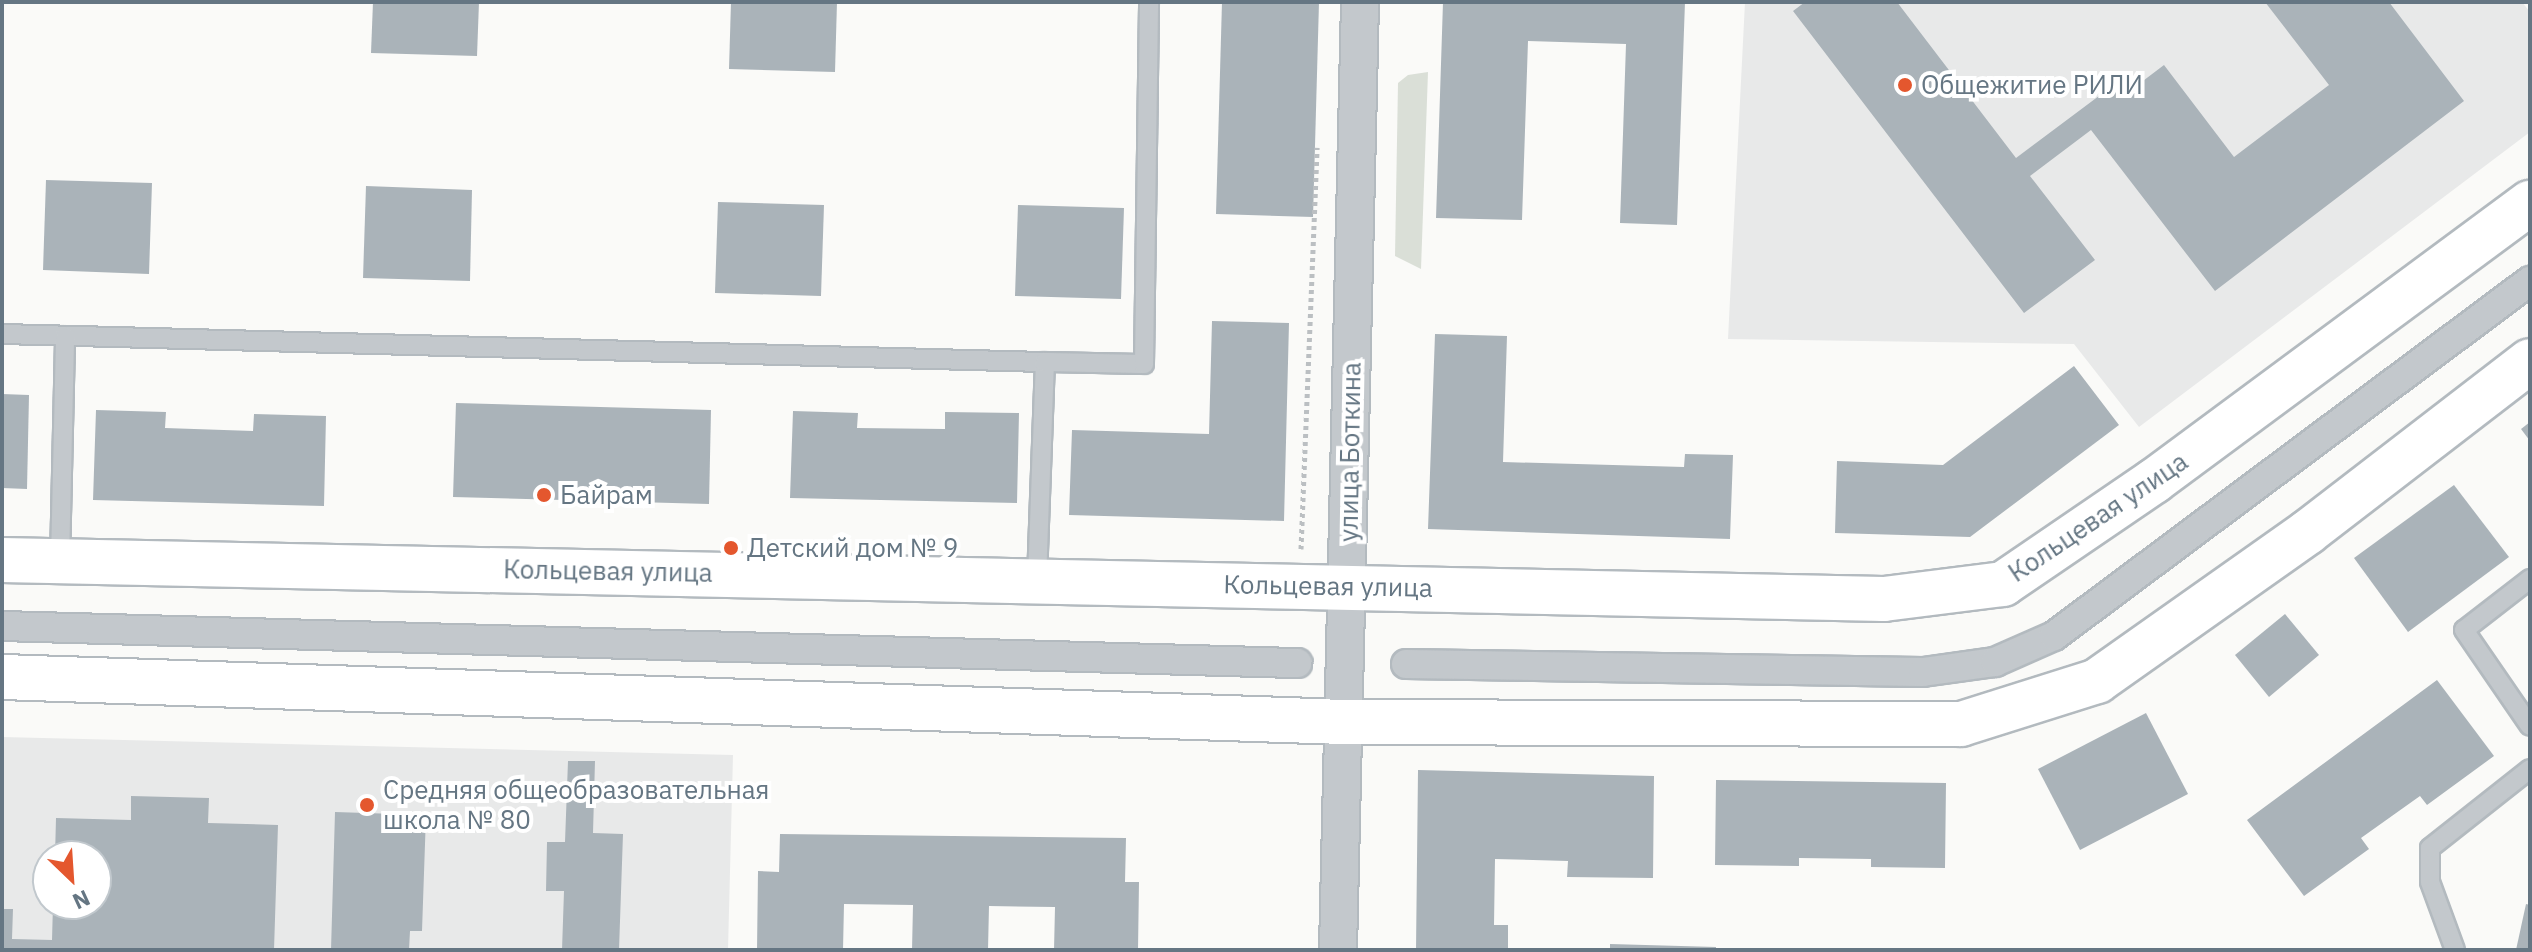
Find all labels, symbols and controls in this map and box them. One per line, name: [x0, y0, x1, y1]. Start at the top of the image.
place label: Общежитие РИЛИ: [1921, 69, 2143, 101]
marker: Общежитие РИЛИ: [1896, 76, 1914, 94]
street label: улица Боткина: [1333, 362, 1367, 542]
street label: Кольцевая улица: [2002, 446, 2194, 588]
place label: Байрам: [560, 479, 653, 511]
marker: Байрам: [535, 486, 553, 504]
place label: Детский дом № 9: [747, 532, 958, 564]
marker: Детский дом № 9: [722, 539, 740, 557]
street label: Кольцевая улица: [503, 554, 713, 588]
street label: Кольцевая улица: [1223, 569, 1433, 603]
place label: Средняя общеобразовательная школа № 80: [383, 774, 770, 836]
marker: Средняя общеобразовательная школа № 80: [358, 796, 376, 814]
north arrow: [32, 840, 112, 920]
text: N: [68, 884, 95, 917]

